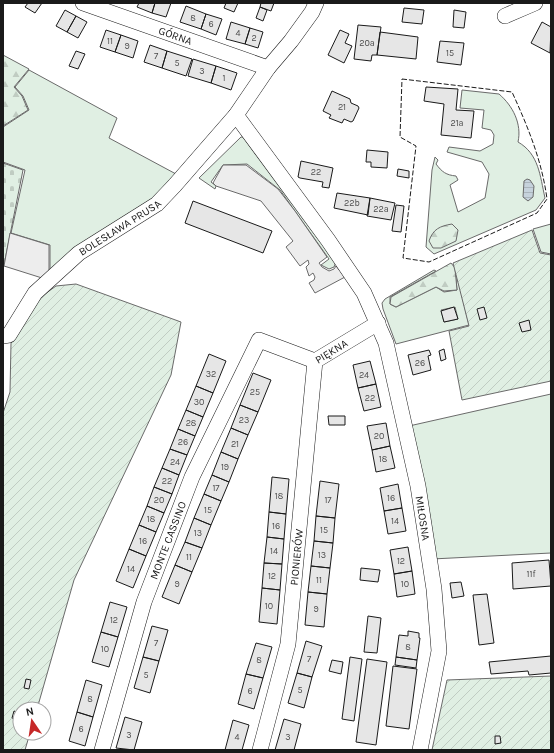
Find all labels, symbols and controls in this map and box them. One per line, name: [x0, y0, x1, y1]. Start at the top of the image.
house number: 8: [190, 13, 196, 23]
house number: 6: [208, 19, 214, 29]
street label: GÓRNA: [157, 24, 195, 48]
house number: 4: [235, 28, 241, 38]
house number: 2: [251, 33, 257, 43]
house number: 11: [107, 36, 113, 46]
house number: 20a: [359, 38, 375, 48]
house number: 9: [124, 41, 130, 51]
house number: 15: [446, 48, 454, 58]
house number: 7: [154, 51, 159, 61]
house number: 5: [174, 58, 180, 68]
house number: 3: [199, 66, 205, 76]
house number: 1: [223, 73, 226, 83]
house number: 21: [338, 102, 346, 112]
house number: 21a: [450, 118, 464, 128]
house number: 22: [311, 167, 321, 177]
street label: BOLESŁAWA PRUSA: [76, 197, 164, 258]
house number: 22b: [344, 198, 360, 208]
house number: 22a: [373, 204, 389, 214]
street label: PIĘKNA: [312, 336, 351, 366]
house number: 26: [415, 358, 425, 368]
house number: 32: [206, 369, 216, 379]
house number: 24: [359, 370, 369, 380]
house number: 25: [250, 387, 260, 397]
house number: 22: [365, 393, 375, 403]
house number: 30: [194, 397, 204, 407]
house number: 23: [239, 415, 249, 425]
house number: 28: [186, 418, 197, 428]
house number: 20: [374, 431, 384, 441]
house number: 26: [178, 437, 188, 447]
house number: 21: [231, 439, 239, 449]
house number: 18: [379, 454, 388, 464]
house number: 24: [170, 457, 180, 467]
house number: 19: [221, 462, 229, 472]
house number: 22: [162, 476, 172, 486]
house number: 17: [212, 483, 220, 493]
house number: 18: [275, 491, 284, 501]
house number: 16: [387, 493, 395, 503]
house number: 20: [154, 495, 164, 505]
house number: 17: [324, 495, 332, 505]
street label: MIŁOSNA: [413, 495, 433, 542]
street label: MONTE CASSINO: [147, 499, 189, 581]
house number: 15: [204, 505, 212, 515]
house number: 18: [147, 514, 156, 524]
house number: 14: [391, 516, 399, 526]
house number: 16: [272, 521, 280, 531]
house number: 15: [320, 525, 328, 535]
house number: 13: [194, 528, 202, 538]
street label: PIONIERÓW: [287, 528, 305, 586]
house number: 16: [139, 536, 147, 546]
house number: 14: [270, 546, 278, 556]
house number: 13: [318, 550, 326, 560]
house number: 11: [186, 552, 192, 562]
house number: 12: [397, 556, 405, 566]
house number: 14: [127, 564, 135, 574]
house number: 11f: [526, 569, 536, 579]
house number: 12: [268, 571, 276, 581]
house number: 11: [316, 575, 322, 585]
house number: 9: [174, 579, 180, 589]
house number: 10: [401, 579, 409, 589]
house number: 10: [265, 601, 273, 611]
house number: 9: [313, 604, 319, 614]
house number: 12: [110, 615, 118, 625]
house number: 7: [154, 638, 159, 648]
house number: 8: [405, 642, 411, 652]
house number: 10: [101, 644, 109, 654]
house number: 7: [307, 654, 312, 664]
house number: 8: [256, 655, 262, 665]
house number: 5: [143, 670, 149, 680]
house number: 5: [297, 685, 303, 695]
house number: 6: [247, 686, 253, 696]
house number: 8: [87, 694, 93, 704]
north arrow: [12, 701, 52, 741]
text: N: [25, 705, 35, 719]
house number: 6: [78, 724, 84, 734]
house number: 3: [126, 730, 132, 740]
house number: 4: [234, 732, 240, 742]
house number: 3: [285, 732, 291, 742]

